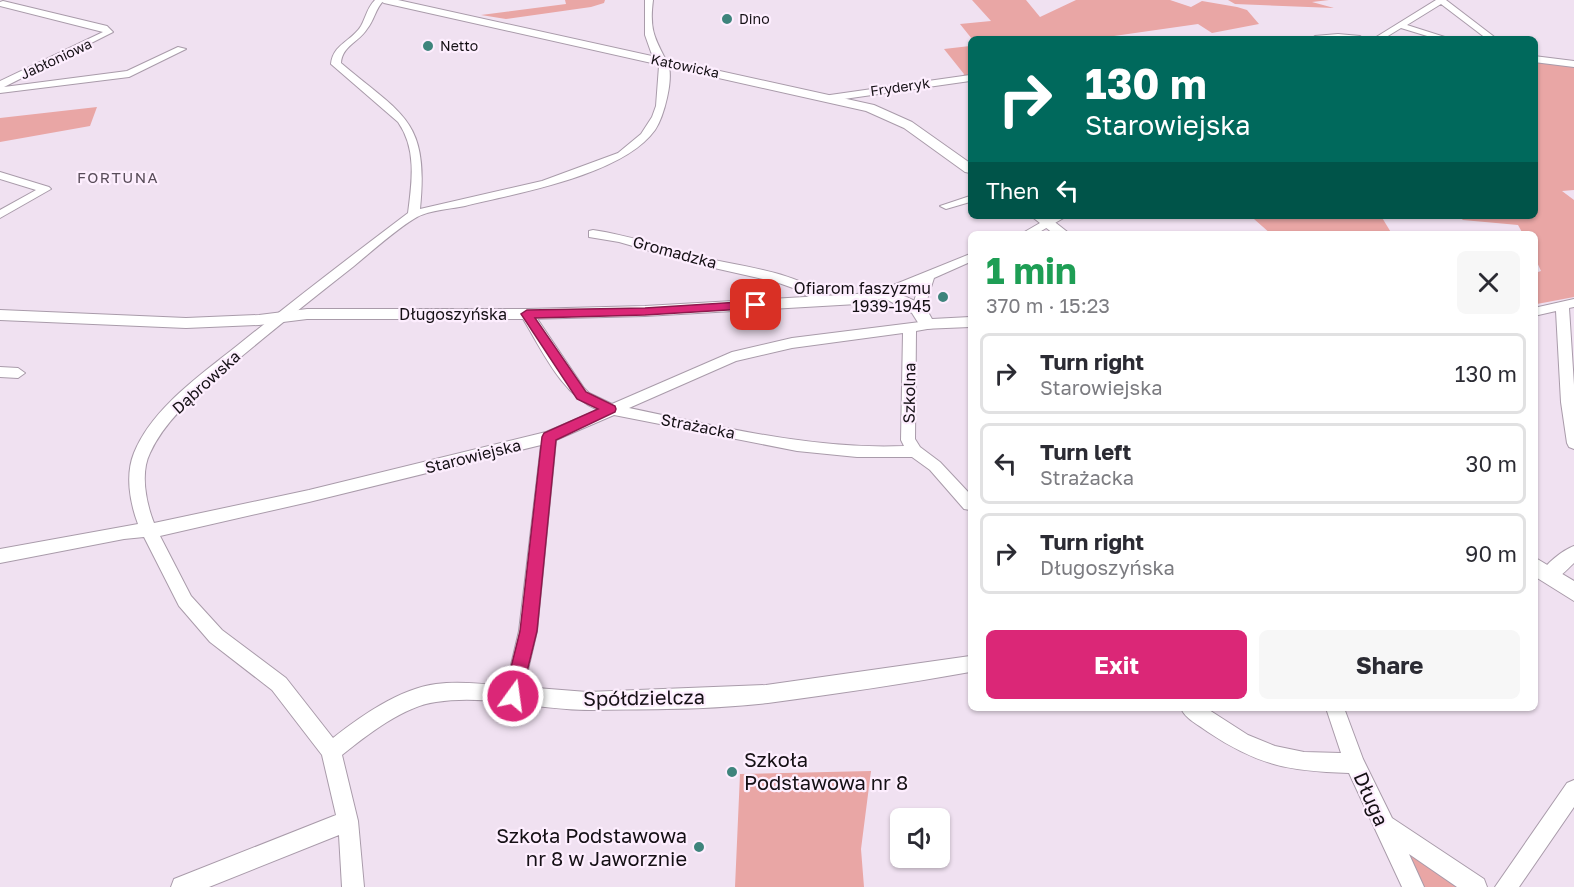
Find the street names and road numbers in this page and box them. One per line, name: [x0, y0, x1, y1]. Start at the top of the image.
street label: Jabłoniowa: [17, 35, 94, 83]
street label: Katowicka: [649, 50, 721, 81]
street label: Fryderyk: [869, 74, 931, 99]
street label: Gromadzka: [631, 231, 719, 273]
street label: Długoszyńska: [399, 304, 507, 324]
street label: Dąbrowska: [168, 346, 244, 418]
street label: Szkolna: [898, 363, 920, 423]
street label: Strażacka: [659, 409, 737, 443]
street label: Starowiejska: [423, 434, 523, 478]
street label: Spółdzielcza: [583, 684, 705, 710]
street label: Długa: [1349, 768, 1394, 829]

